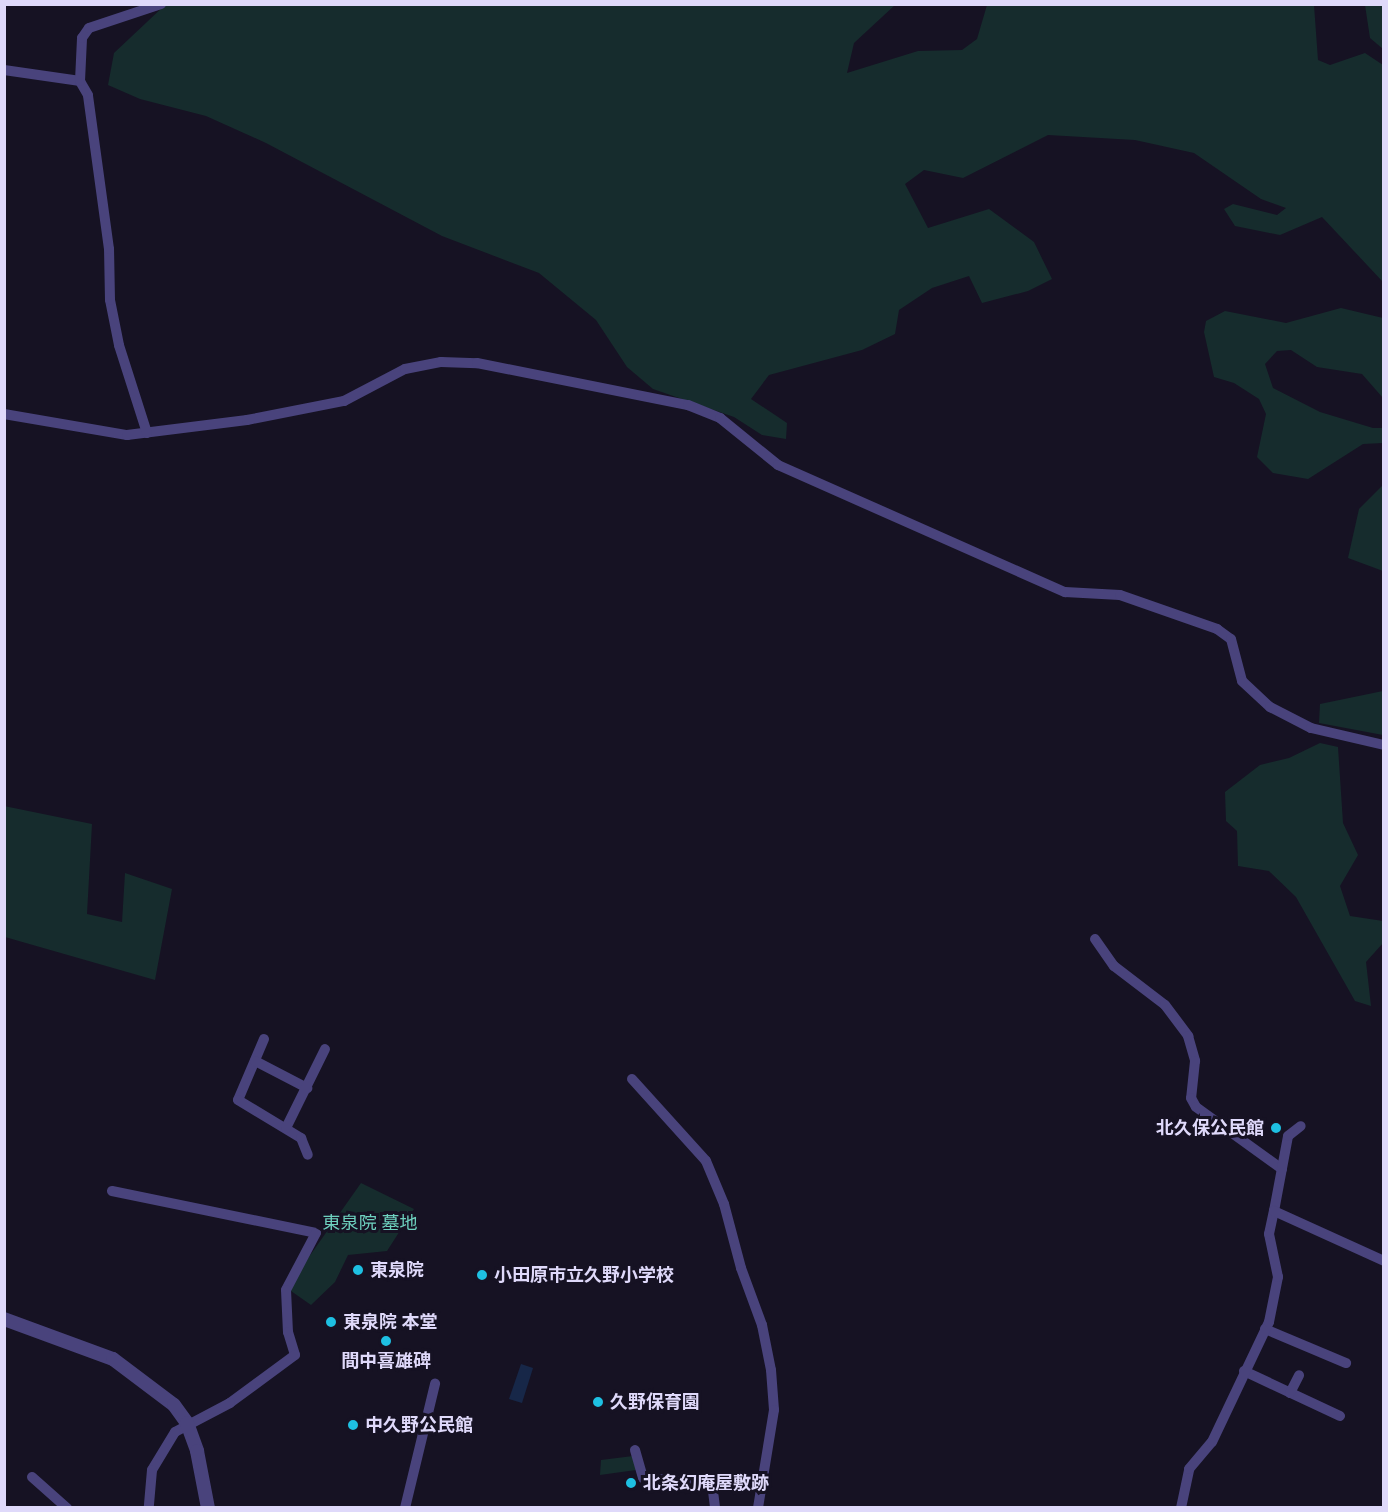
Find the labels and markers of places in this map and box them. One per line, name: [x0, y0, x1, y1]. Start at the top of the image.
place label: 北久保公民館: [1156, 1117, 1264, 1139]
marker: 北久保公民館: [1269, 1121, 1283, 1135]
place label: 東泉院: [370, 1259, 424, 1281]
marker: 東泉院: [351, 1263, 365, 1277]
place label: 小田原市立久野小学校: [494, 1264, 674, 1286]
marker: 小田原市立久野小学校: [475, 1268, 489, 1282]
place label: 東泉院 本堂: [343, 1311, 438, 1333]
marker: 東泉院 本堂: [324, 1315, 338, 1329]
marker: 間中喜雄碑: [379, 1334, 393, 1348]
place label: 間中喜雄碑: [341, 1350, 431, 1372]
place label: 久野保育園: [610, 1391, 700, 1413]
marker: 久野保育園: [591, 1395, 605, 1409]
place label: 中久野公民館: [365, 1414, 473, 1436]
marker: 中久野公民館: [346, 1418, 360, 1432]
place label: 北条幻庵屋敷跡: [643, 1472, 769, 1494]
marker: 北条幻庵屋敷跡: [624, 1476, 638, 1490]

